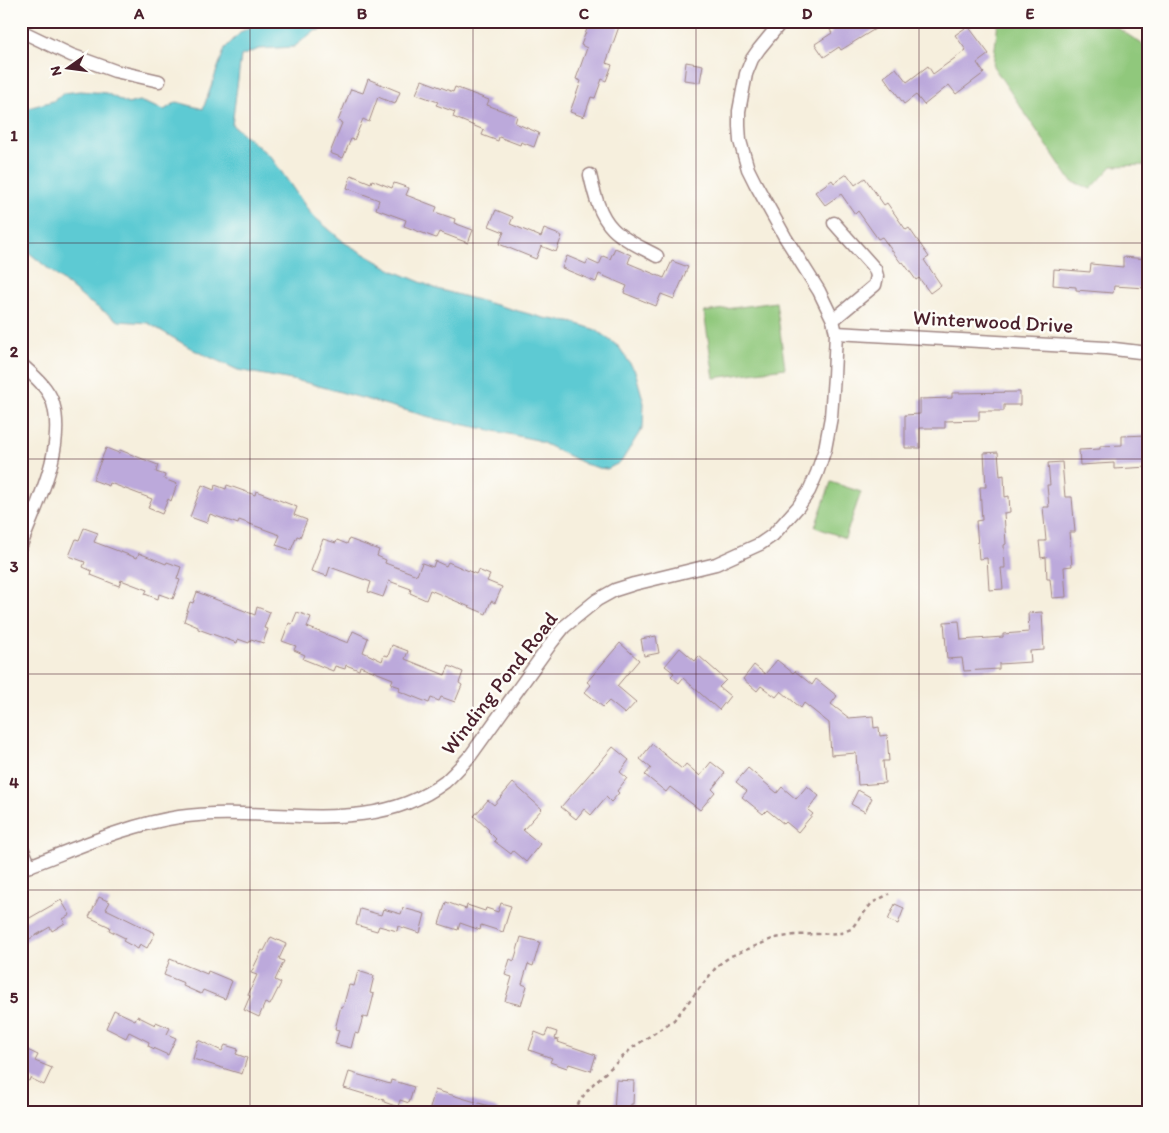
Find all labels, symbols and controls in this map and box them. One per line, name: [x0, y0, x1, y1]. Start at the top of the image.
text: A: [133, 4, 145, 23]
text: B: [357, 4, 368, 23]
text: C: [579, 4, 590, 23]
text: D: [802, 4, 813, 23]
text: E: [1026, 4, 1035, 23]
north arrow: [42, 42, 92, 92]
text: N: [46, 64, 65, 78]
text: 1: [10, 126, 18, 145]
street label: Winterwood Drive: [912, 304, 1074, 338]
text: 2: [10, 342, 19, 361]
text: 3: [10, 557, 19, 576]
street label: Winding Pond Road: [435, 606, 563, 760]
text: 4: [9, 773, 19, 792]
text: 5: [10, 988, 19, 1007]

